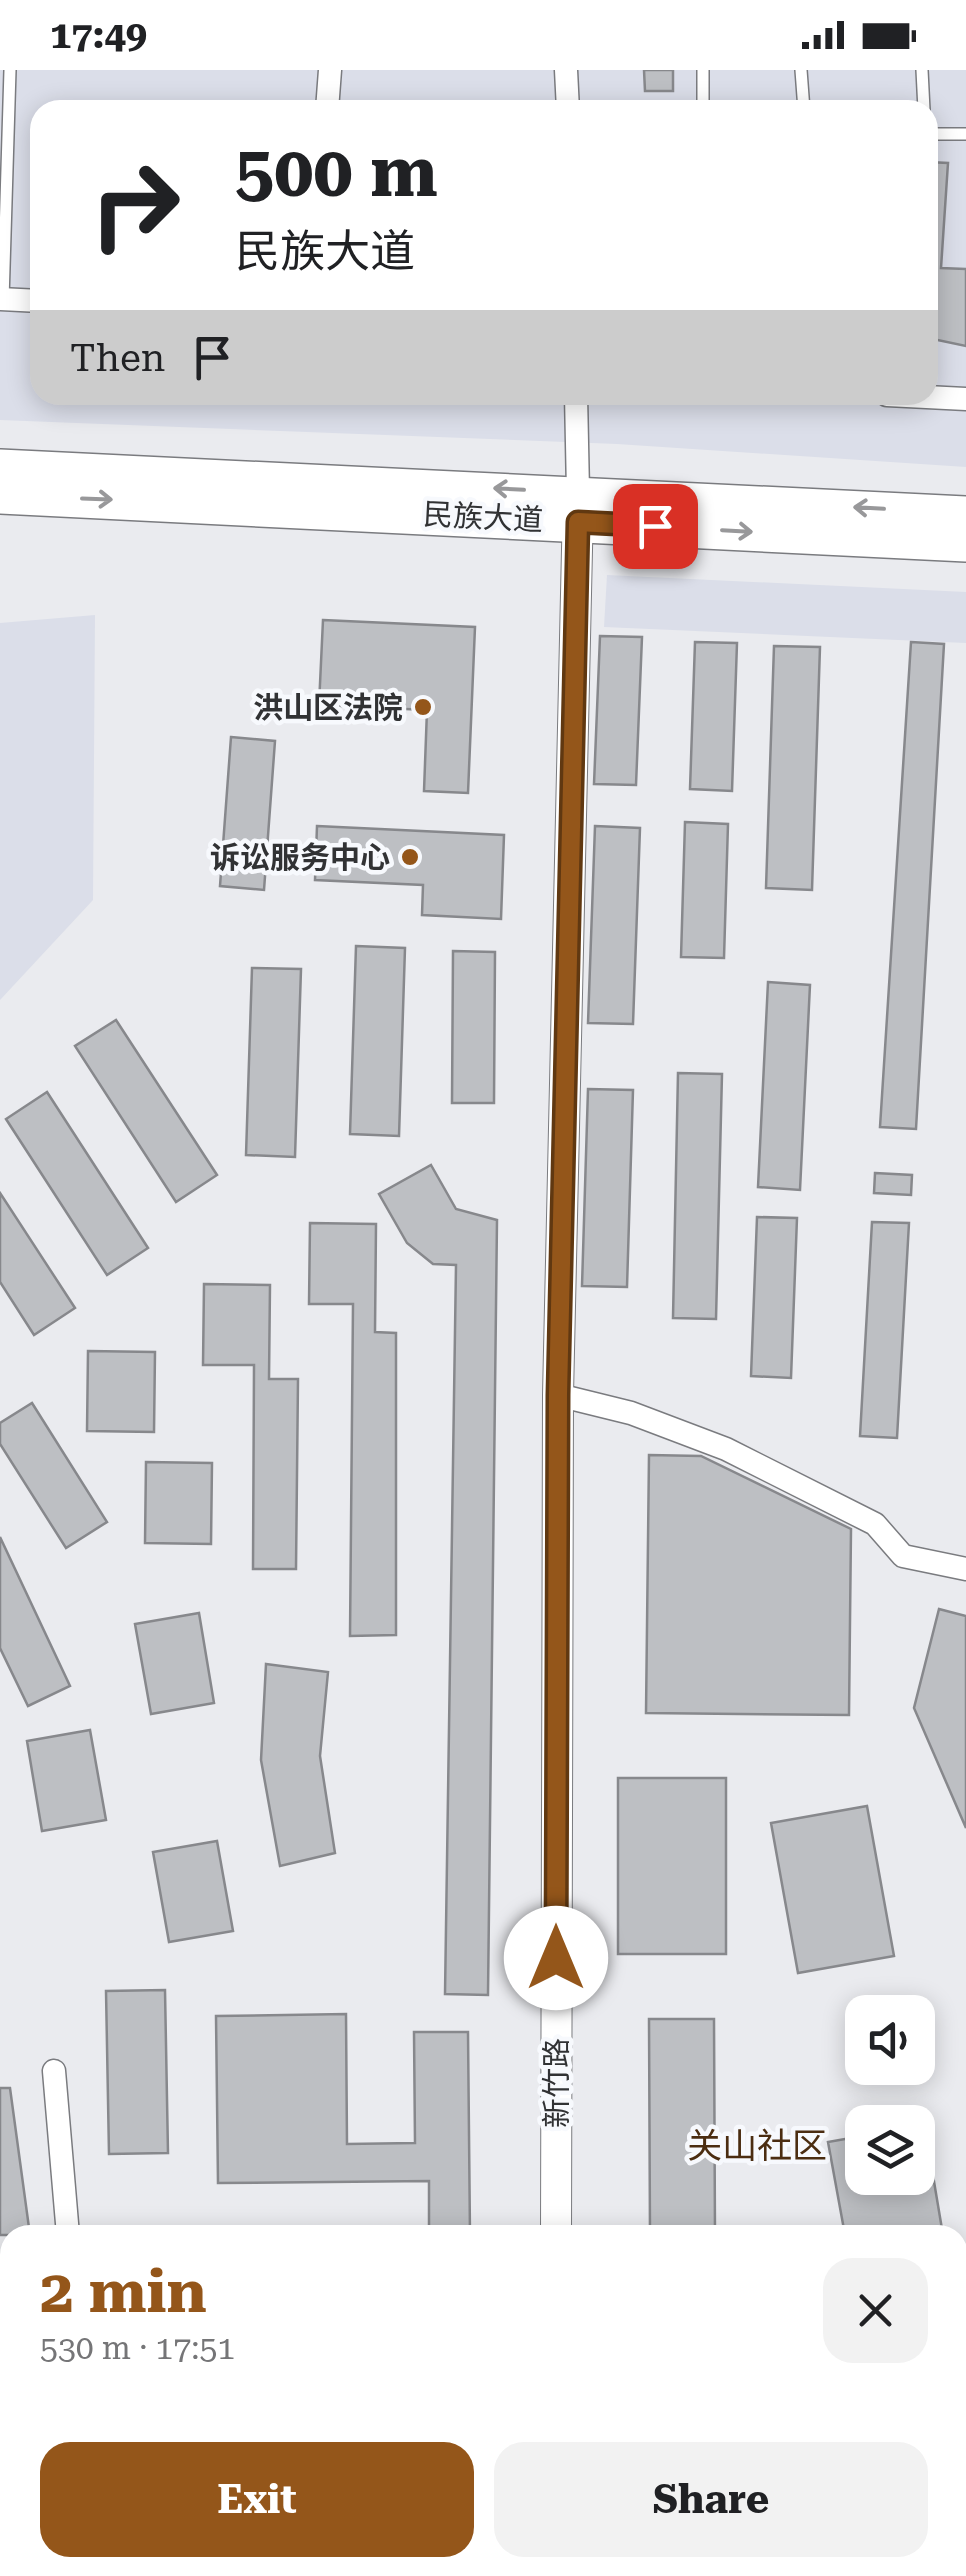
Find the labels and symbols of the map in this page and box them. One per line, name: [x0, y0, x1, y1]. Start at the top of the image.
one-way arrow: [494, 479, 526, 498]
pin: [613, 484, 698, 569]
one-way arrow: [81, 489, 113, 508]
street label: 民族大道: [422, 496, 544, 538]
one-way arrow: [853, 498, 885, 517]
one-way arrow: [720, 522, 752, 541]
place label: 洪山区法院: [253, 690, 403, 725]
marker: 洪山区法院: [412, 696, 434, 718]
place label: 诉讼服务中心: [210, 840, 390, 875]
marker: 诉讼服务中心: [399, 846, 421, 868]
position arrow: [504, 1906, 608, 2010]
street label: 新竹路: [539, 2038, 574, 2128]
district label: 关山社区: [687, 2126, 827, 2167]

